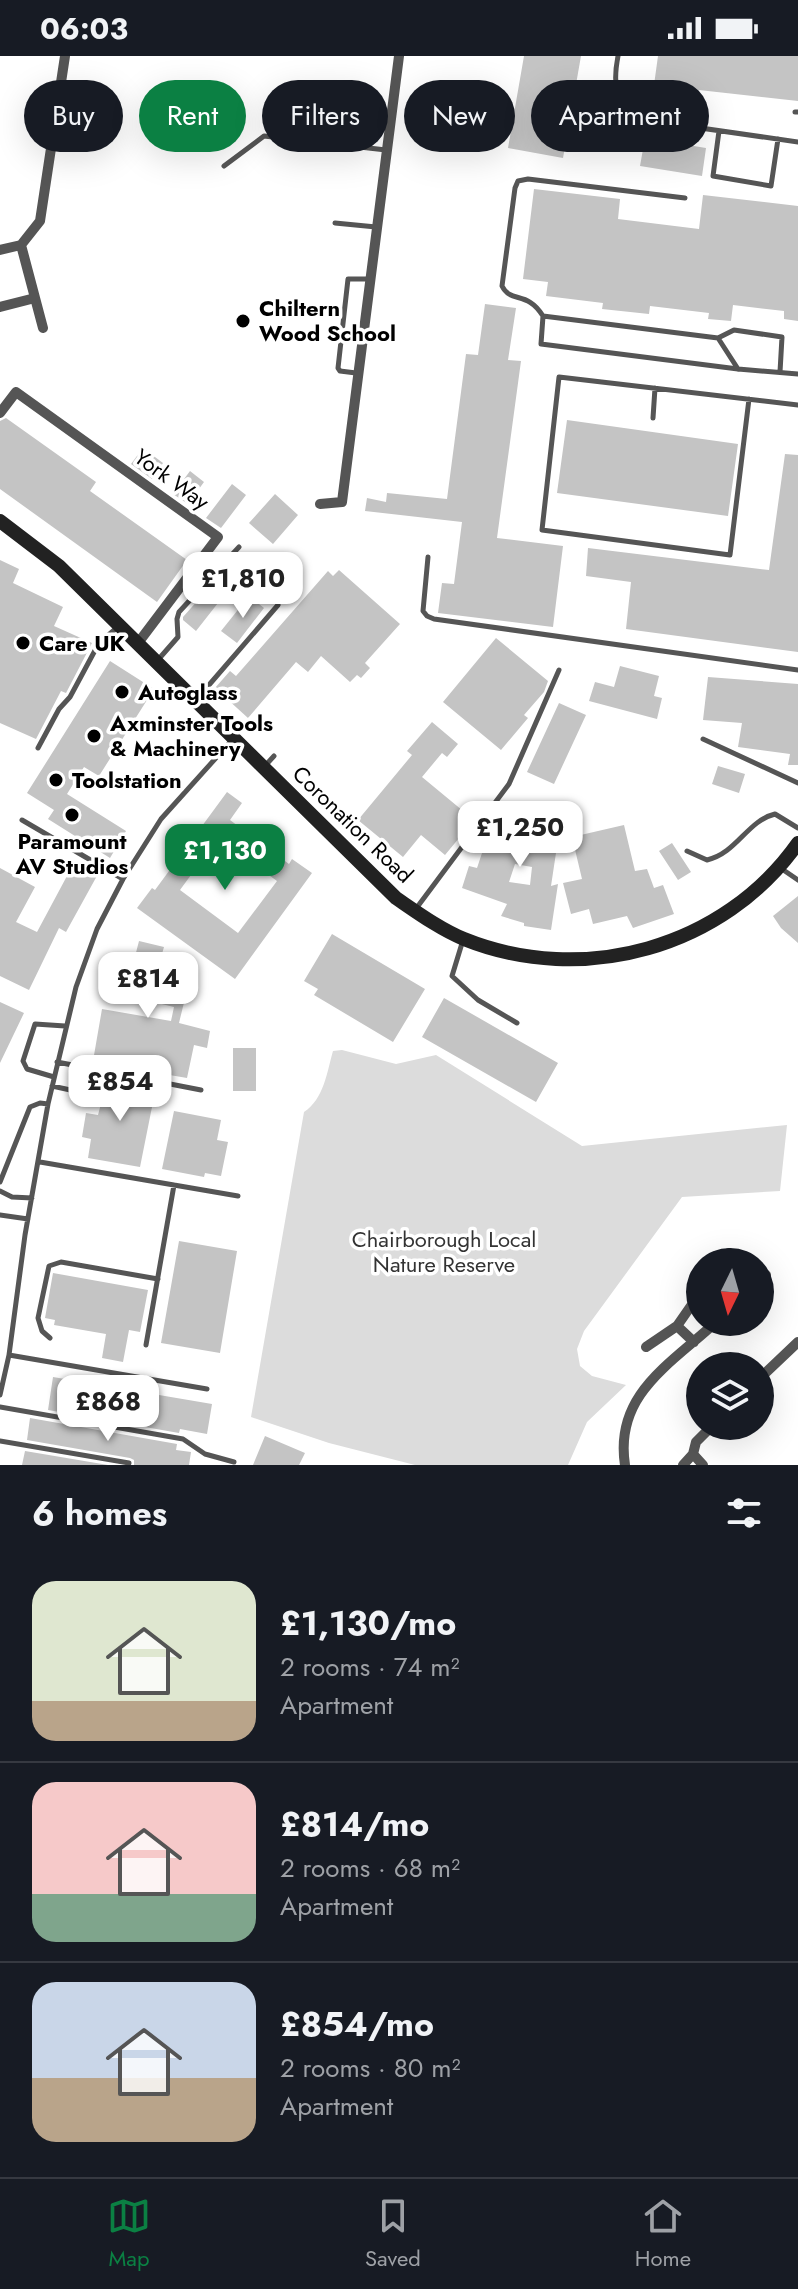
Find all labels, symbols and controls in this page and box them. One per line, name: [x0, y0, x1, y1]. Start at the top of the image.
text: 06:03: [40, 7, 128, 50]
chip: Buy: [24, 80, 123, 152]
chip: Rent: [139, 80, 246, 152]
chip: Filters: [262, 80, 388, 152]
chip: New: [404, 80, 515, 152]
chip: Apartment: [531, 80, 709, 152]
place label: Chiltern Wood School: [259, 292, 396, 349]
marker: Chiltern Wood School: [234, 312, 252, 330]
street label: York Way: [128, 441, 216, 517]
pin: £1,810: [178, 552, 308, 620]
text: £1,810: [201, 559, 285, 597]
place label: Care UK: [39, 627, 126, 659]
marker: Care UK: [14, 634, 32, 652]
place label: Autoglass: [137, 676, 238, 708]
marker: Autoglass: [113, 683, 131, 701]
place label: Axminster Tools & Machinery: [109, 707, 273, 764]
marker: Axminster Tools & Machinery: [85, 727, 103, 745]
street label: Coronation Road: [285, 758, 421, 890]
place label: Toolstation: [72, 764, 182, 796]
marker: Toolstation: [47, 771, 65, 789]
pin: £1,250: [455, 801, 585, 869]
marker: Paramount AV Studios: [63, 806, 81, 824]
text: £1,250: [476, 808, 564, 846]
pin: £1,130: [160, 824, 290, 892]
place label: Paramount AV Studios: [15, 825, 128, 882]
text: £1,130: [183, 831, 267, 869]
pin: £814: [101, 952, 195, 1020]
text: £814: [116, 959, 180, 997]
pin: £854: [73, 1055, 167, 1123]
text: £854: [86, 1062, 154, 1100]
park label: Chairborough Local Nature Reserve: [352, 1223, 536, 1280]
north arrow: [686, 1248, 774, 1336]
map controls: [686, 1248, 774, 1440]
button: layers: [686, 1352, 774, 1440]
pin: £868: [61, 1375, 155, 1443]
text: £868: [75, 1382, 141, 1420]
text: 6 homes: [32, 1489, 167, 1538]
icon: filters: [722, 1491, 766, 1535]
text: £1,130/mo: [280, 1599, 456, 1648]
icon: home: [96, 1613, 192, 1709]
text: 2 rooms · 74 m²: [280, 1648, 460, 1686]
text: Apartment: [280, 1686, 393, 1724]
text: £814/mo: [280, 1800, 429, 1849]
icon: home: [96, 1814, 192, 1910]
text: 2 rooms · 68 m²: [280, 1849, 460, 1887]
text: Apartment: [280, 1887, 393, 1925]
text: £854/mo: [280, 2000, 434, 2049]
icon: home: [96, 2014, 192, 2110]
text: 2 rooms · 80 m²: [280, 2049, 461, 2087]
text: Apartment: [280, 2087, 393, 2125]
tab: Map: [107, 2194, 151, 2274]
tab: Saved: [365, 2194, 421, 2274]
tab: Home: [635, 2194, 691, 2274]

